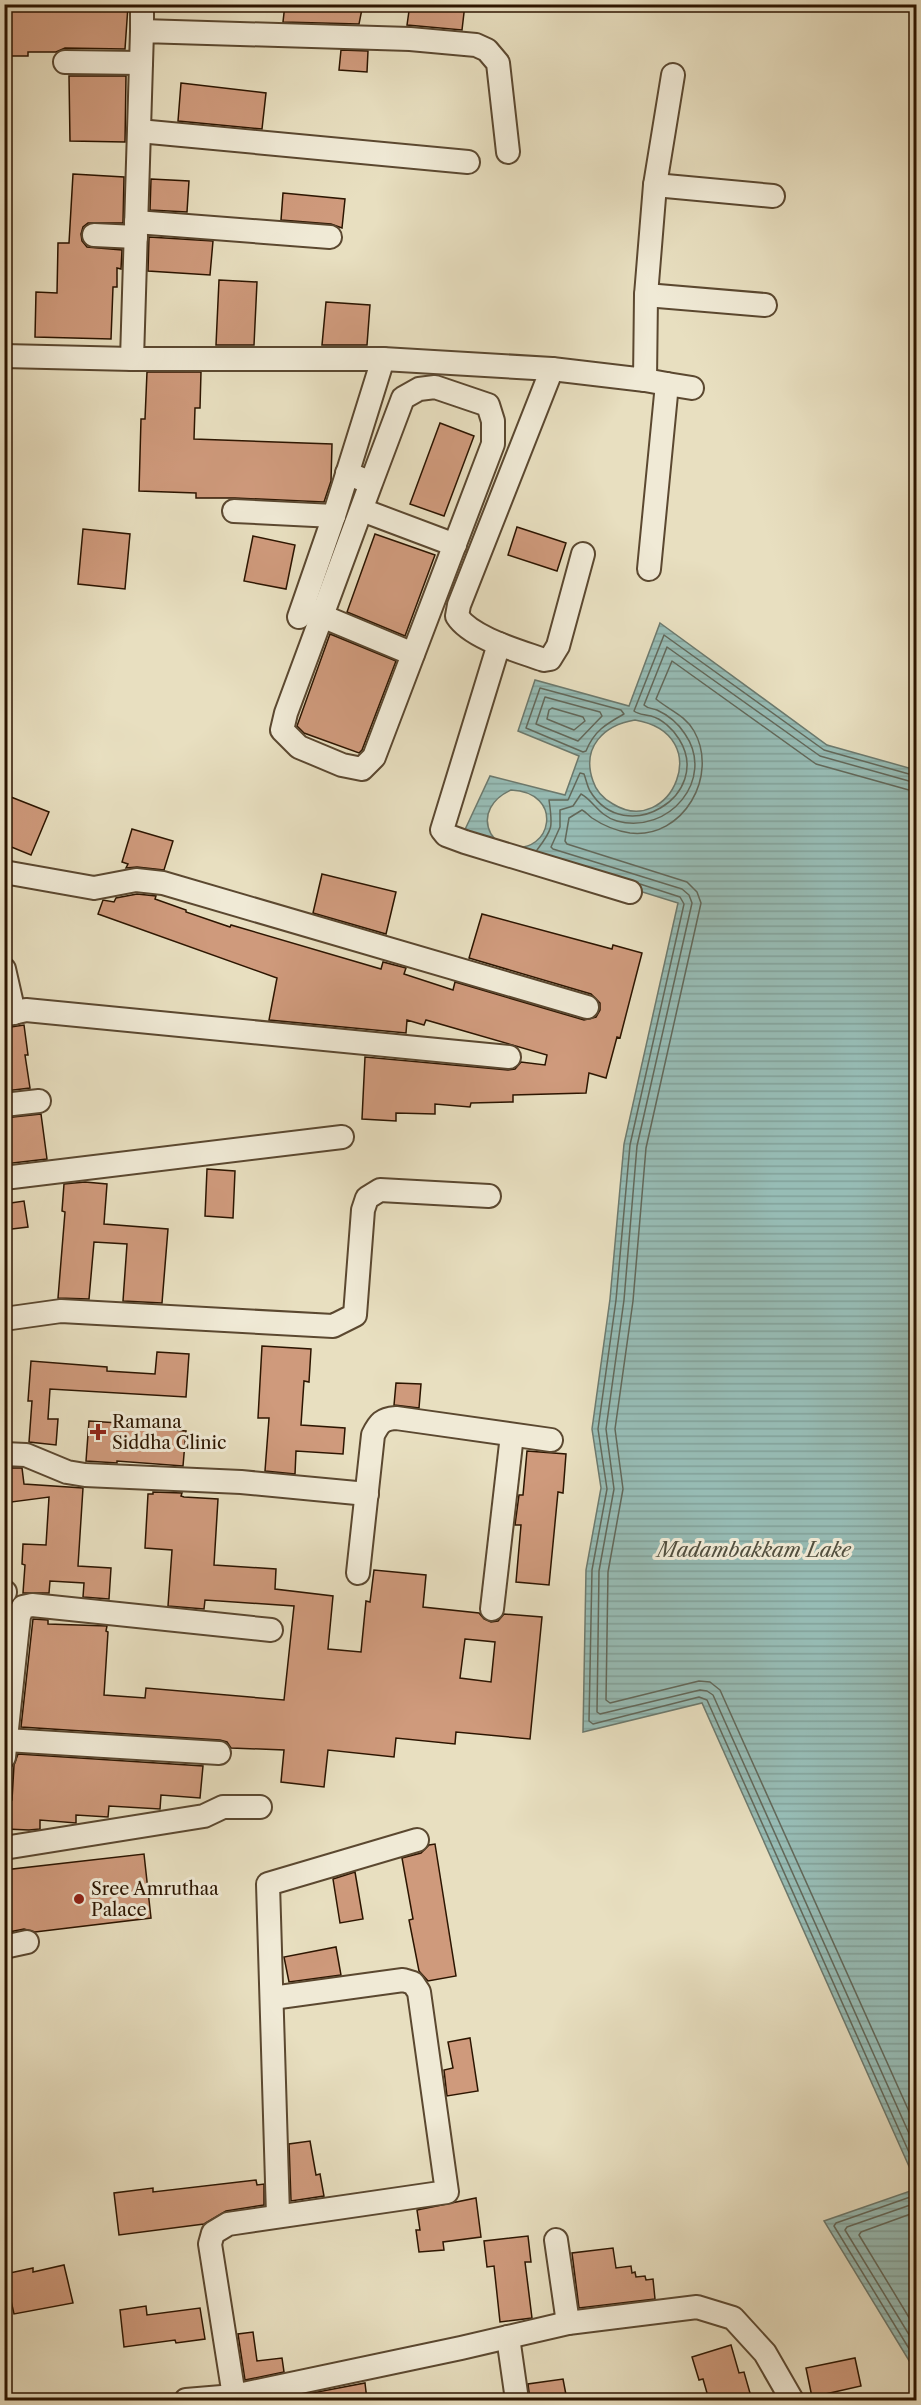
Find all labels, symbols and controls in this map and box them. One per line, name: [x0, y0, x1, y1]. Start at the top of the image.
place label: Ramana Siddha Clinic: [112, 1411, 226, 1454]
marker: Ramana Siddha Clinic: [89, 1423, 107, 1441]
water label: Madambakkam Lake: [655, 1538, 852, 1562]
place label: Sree Amruthaa Palace: [91, 1878, 219, 1921]
marker: Sree Amruthaa Palace: [72, 1892, 86, 1906]

